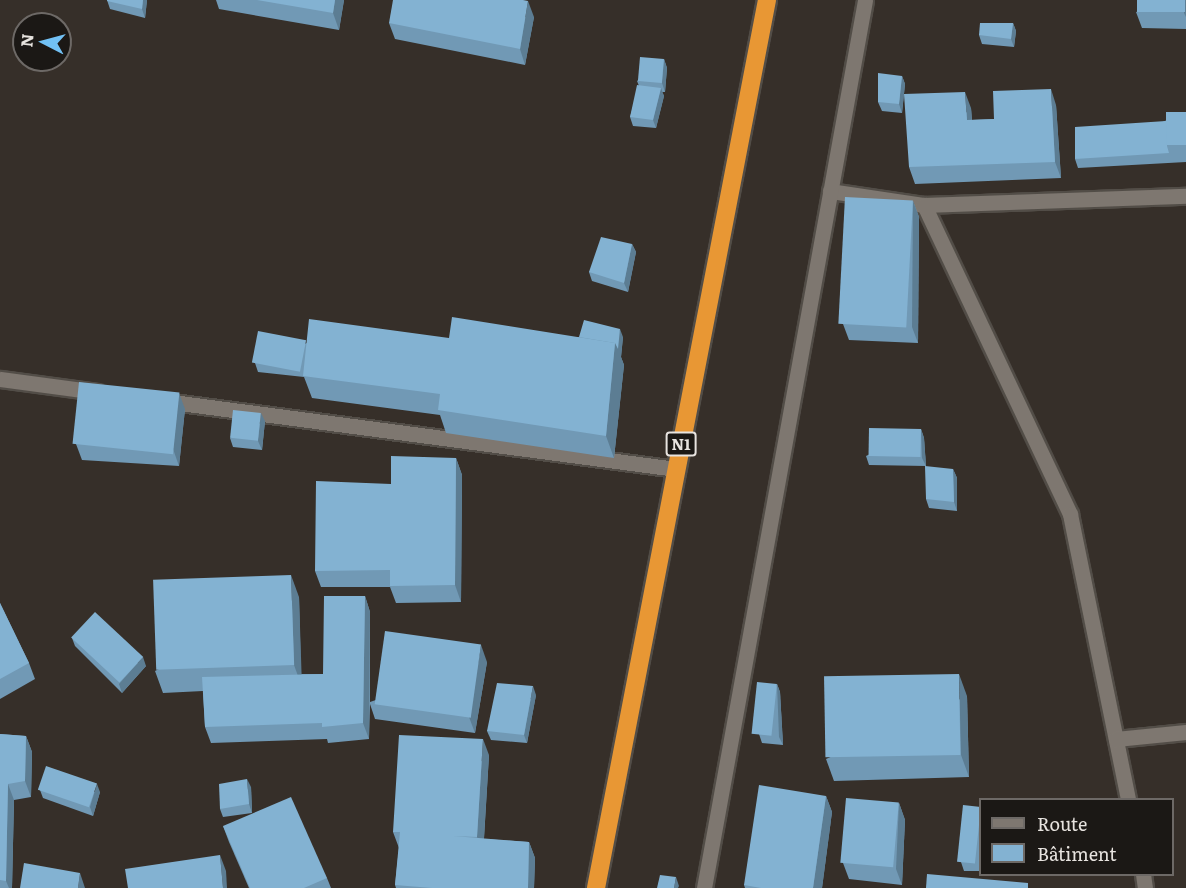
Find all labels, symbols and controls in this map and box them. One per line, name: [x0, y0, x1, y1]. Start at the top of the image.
north arrow: [12, 12, 72, 72]
text: N: [13, 32, 39, 48]
road number: N1: [664, 432, 698, 456]
legend: [979, 798, 1174, 876]
text: Route: [1037, 810, 1087, 837]
text: Bâtiment: [1037, 840, 1116, 867]

